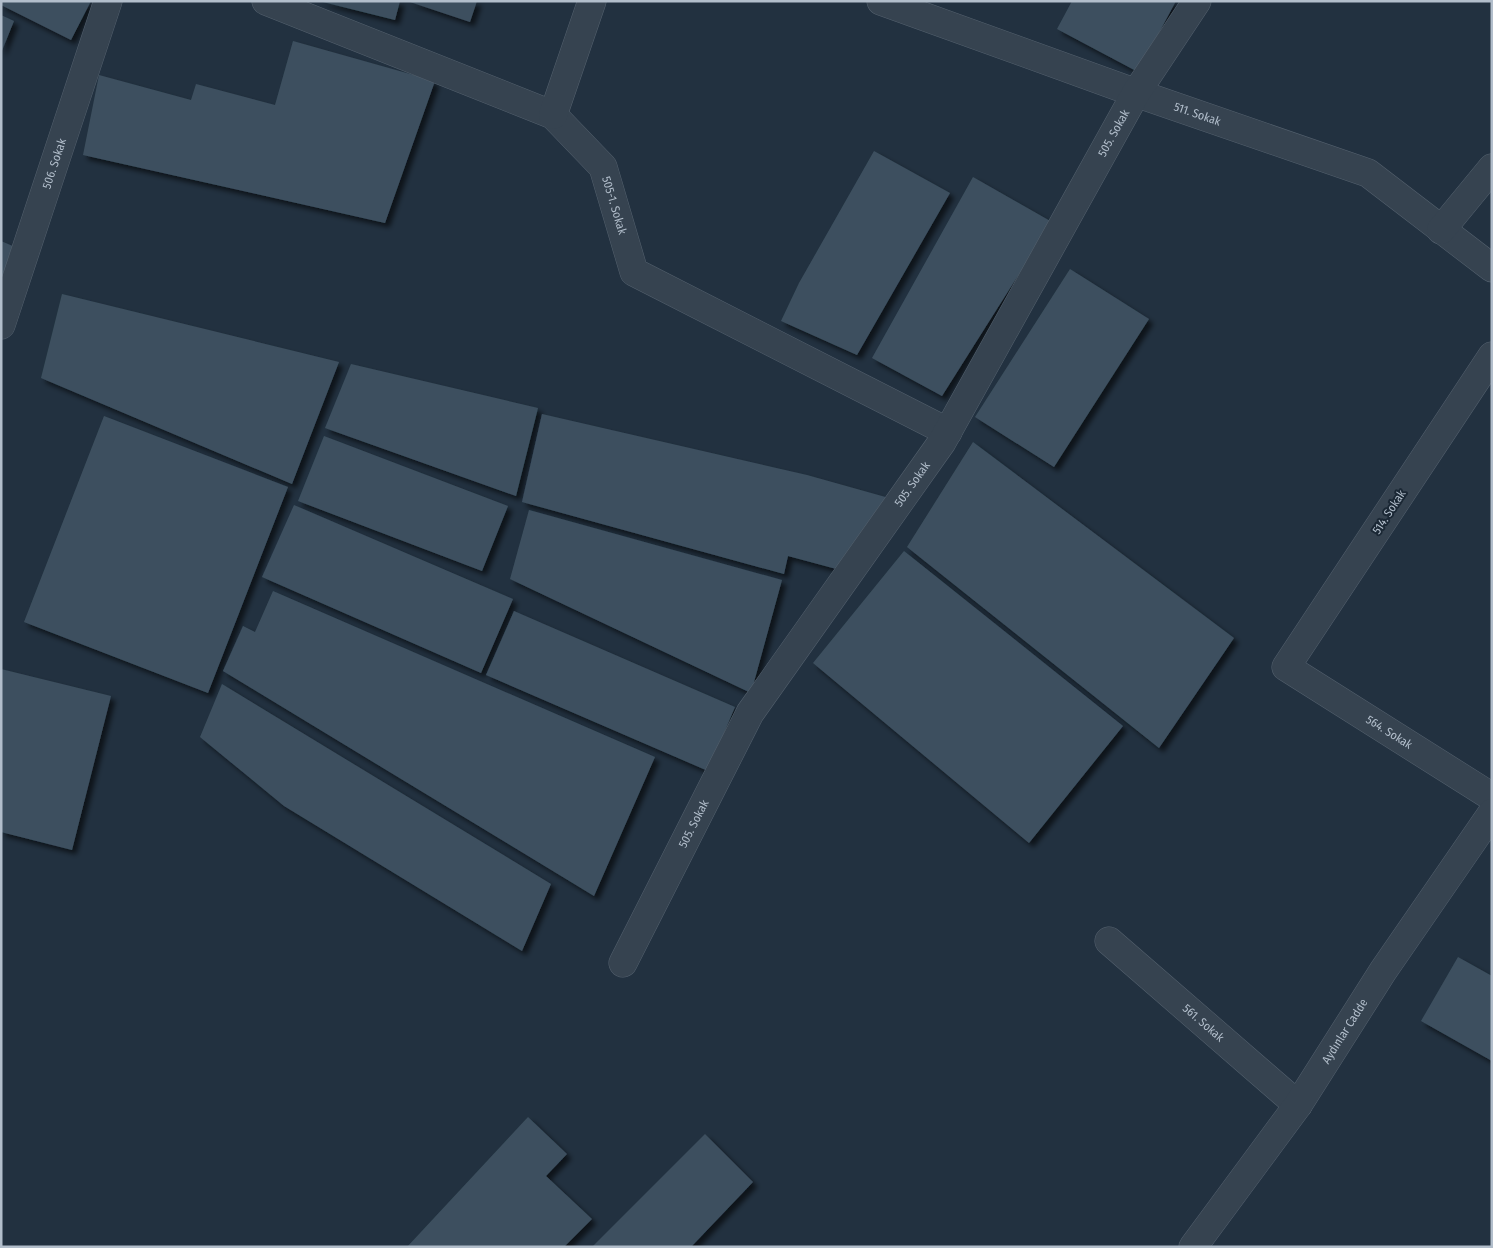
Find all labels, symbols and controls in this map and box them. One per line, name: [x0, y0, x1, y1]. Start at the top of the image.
street label: 511. Sokak: [1172, 100, 1223, 129]
street label: 505. Sokak: [1095, 107, 1133, 159]
street label: 506. Sokak: [39, 136, 69, 191]
street label: 505-1. Sokak: [599, 175, 630, 237]
street label: 505. Sokak: [892, 459, 933, 509]
street label: 514. Sokak: [1370, 487, 1409, 537]
street label: 564. Sokak: [1363, 712, 1415, 752]
street label: 505. Sokak: [676, 797, 712, 850]
street label: Aydınlar Cadde: [1319, 996, 1371, 1066]
street label: 561. Sokak: [1180, 1001, 1227, 1045]

